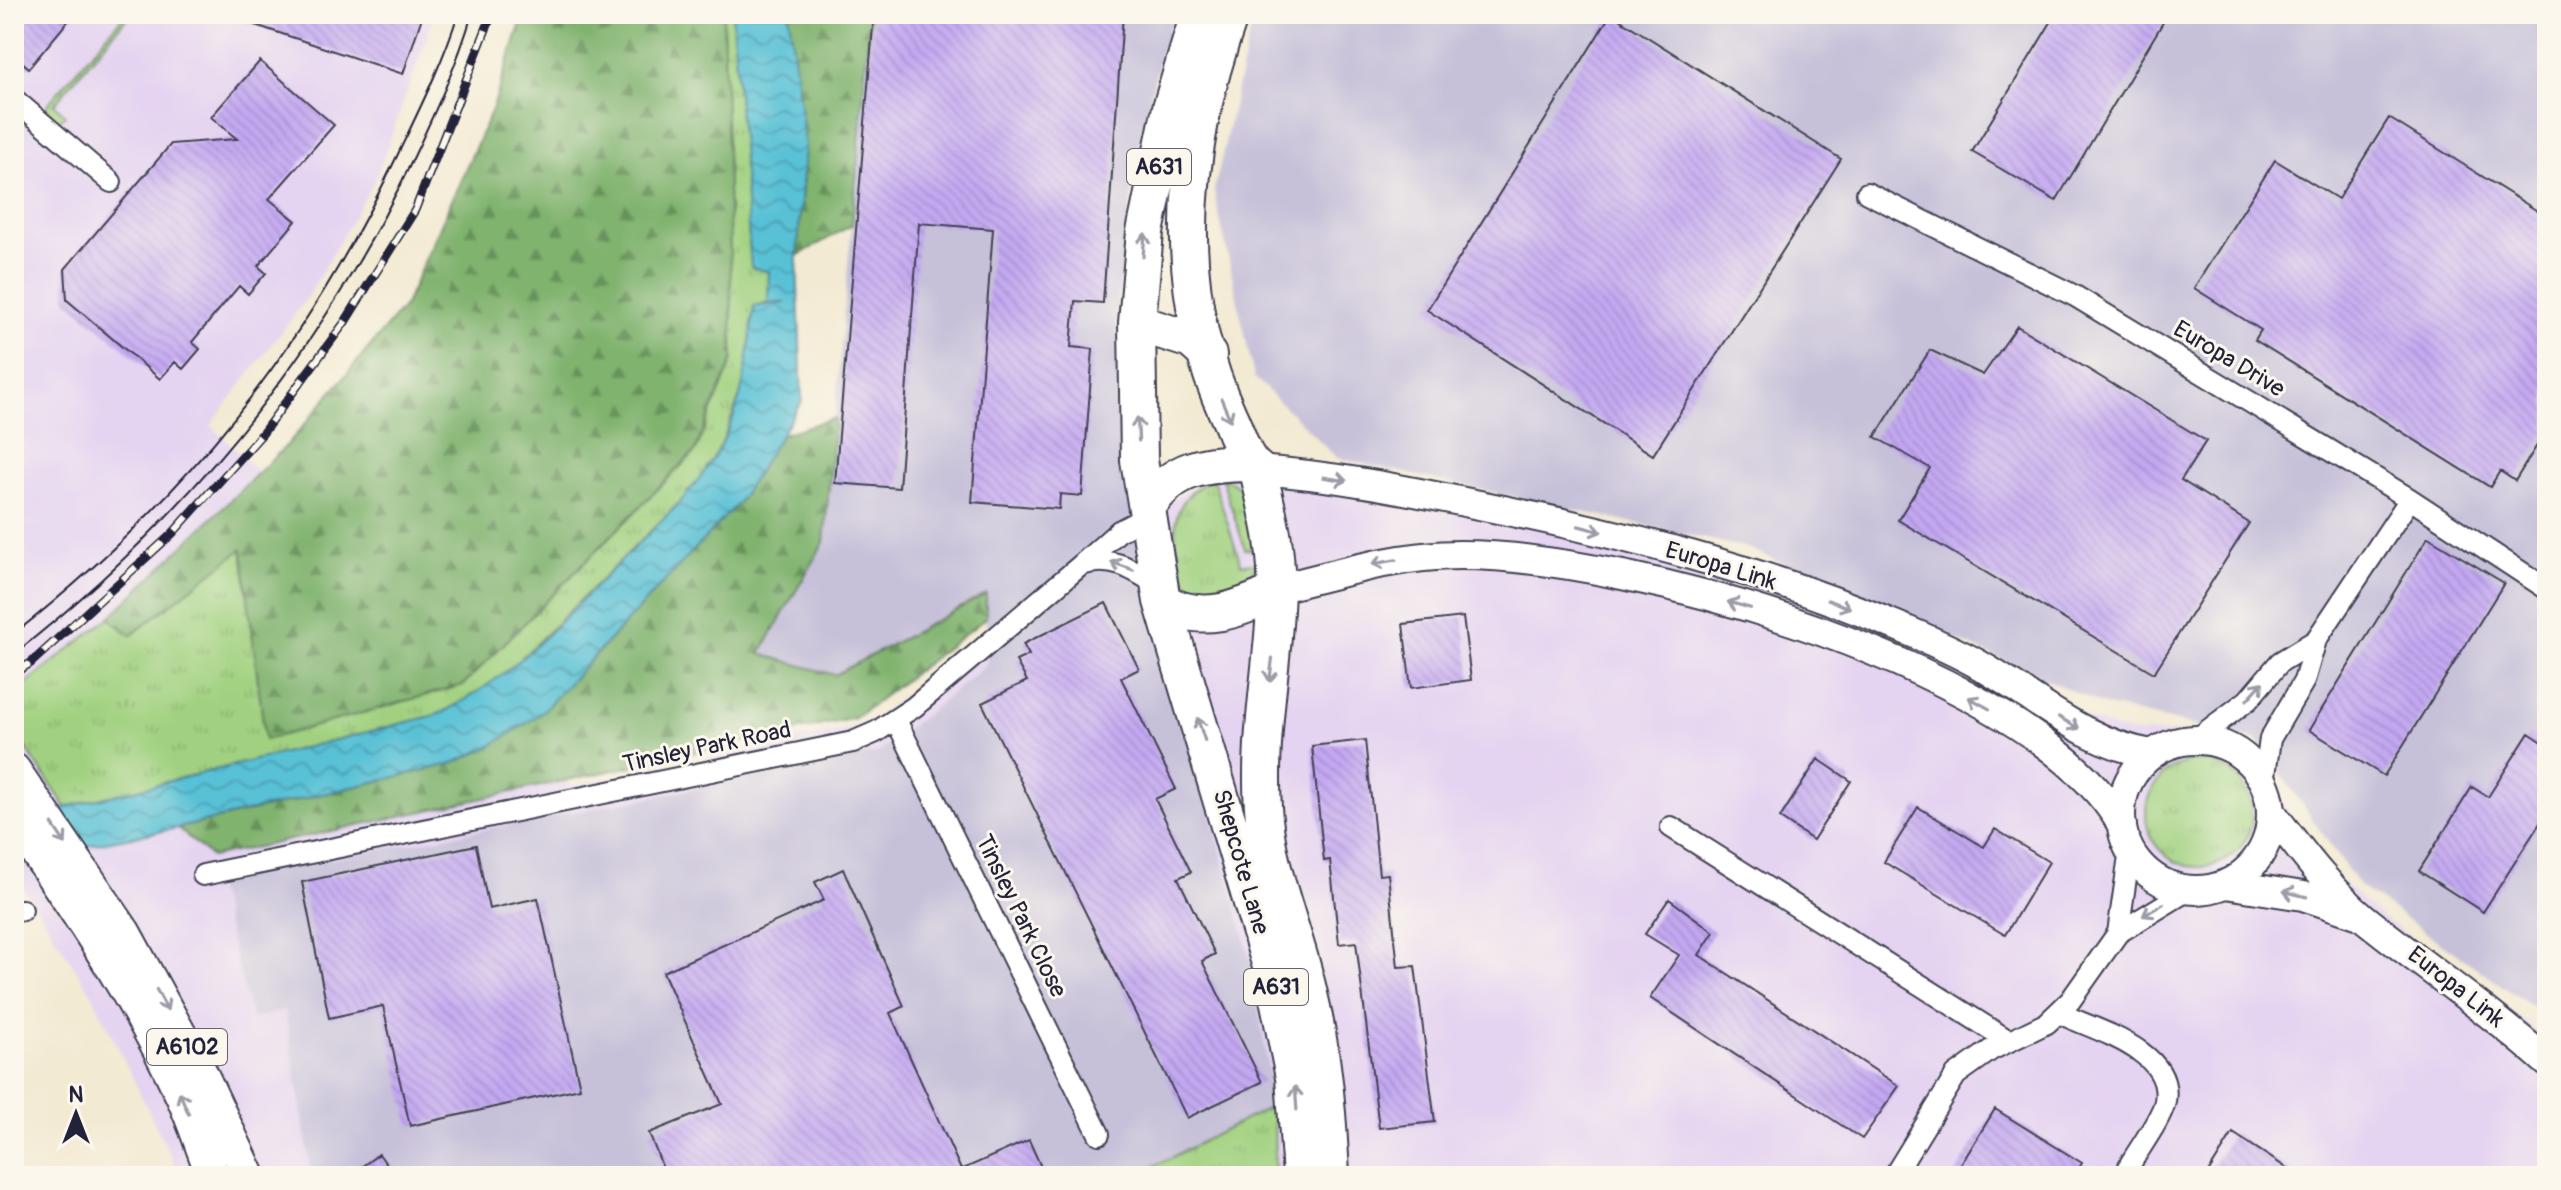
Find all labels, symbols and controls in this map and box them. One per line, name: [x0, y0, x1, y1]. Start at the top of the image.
road number: A631: [1127, 149, 1191, 185]
one-way arrow: [1136, 232, 1151, 259]
street label: Europa Drive: [2168, 314, 2290, 404]
one-way arrow: [1220, 397, 1235, 422]
one-way arrow: [1130, 416, 1145, 443]
one-way arrow: [1322, 472, 1347, 487]
one-way arrow: [1576, 522, 1602, 537]
street label: Europa Link: [1662, 535, 1780, 597]
one-way arrow: [1371, 556, 1397, 571]
one-way arrow: [1110, 558, 1135, 573]
one-way arrow: [1727, 597, 1753, 612]
one-way arrow: [1826, 598, 1851, 612]
one-way arrow: [1263, 657, 1278, 682]
one-way arrow: [2246, 682, 2264, 702]
one-way arrow: [1968, 695, 1991, 711]
street label: Tinsley Park Road: [620, 715, 794, 779]
one-way arrow: [2057, 715, 2080, 731]
one-way arrow: [1193, 716, 1208, 742]
street label: Shepcote Lane: [1206, 786, 1276, 938]
one-way arrow: [50, 823, 67, 845]
street label: Tinsley Park Close: [969, 830, 1073, 1002]
one-way arrow: [2282, 886, 2308, 901]
one-way arrow: [2142, 902, 2165, 918]
street label: Europa Link: [2402, 940, 2510, 1034]
road number: A631: [1244, 969, 1308, 1005]
one-way arrow: [155, 988, 171, 1011]
road number: A6102: [147, 1029, 227, 1065]
north arrow: [36, 1074, 116, 1154]
text: N: [69, 1081, 84, 1109]
one-way arrow: [1288, 1085, 1303, 1112]
one-way arrow: [176, 1091, 191, 1116]

